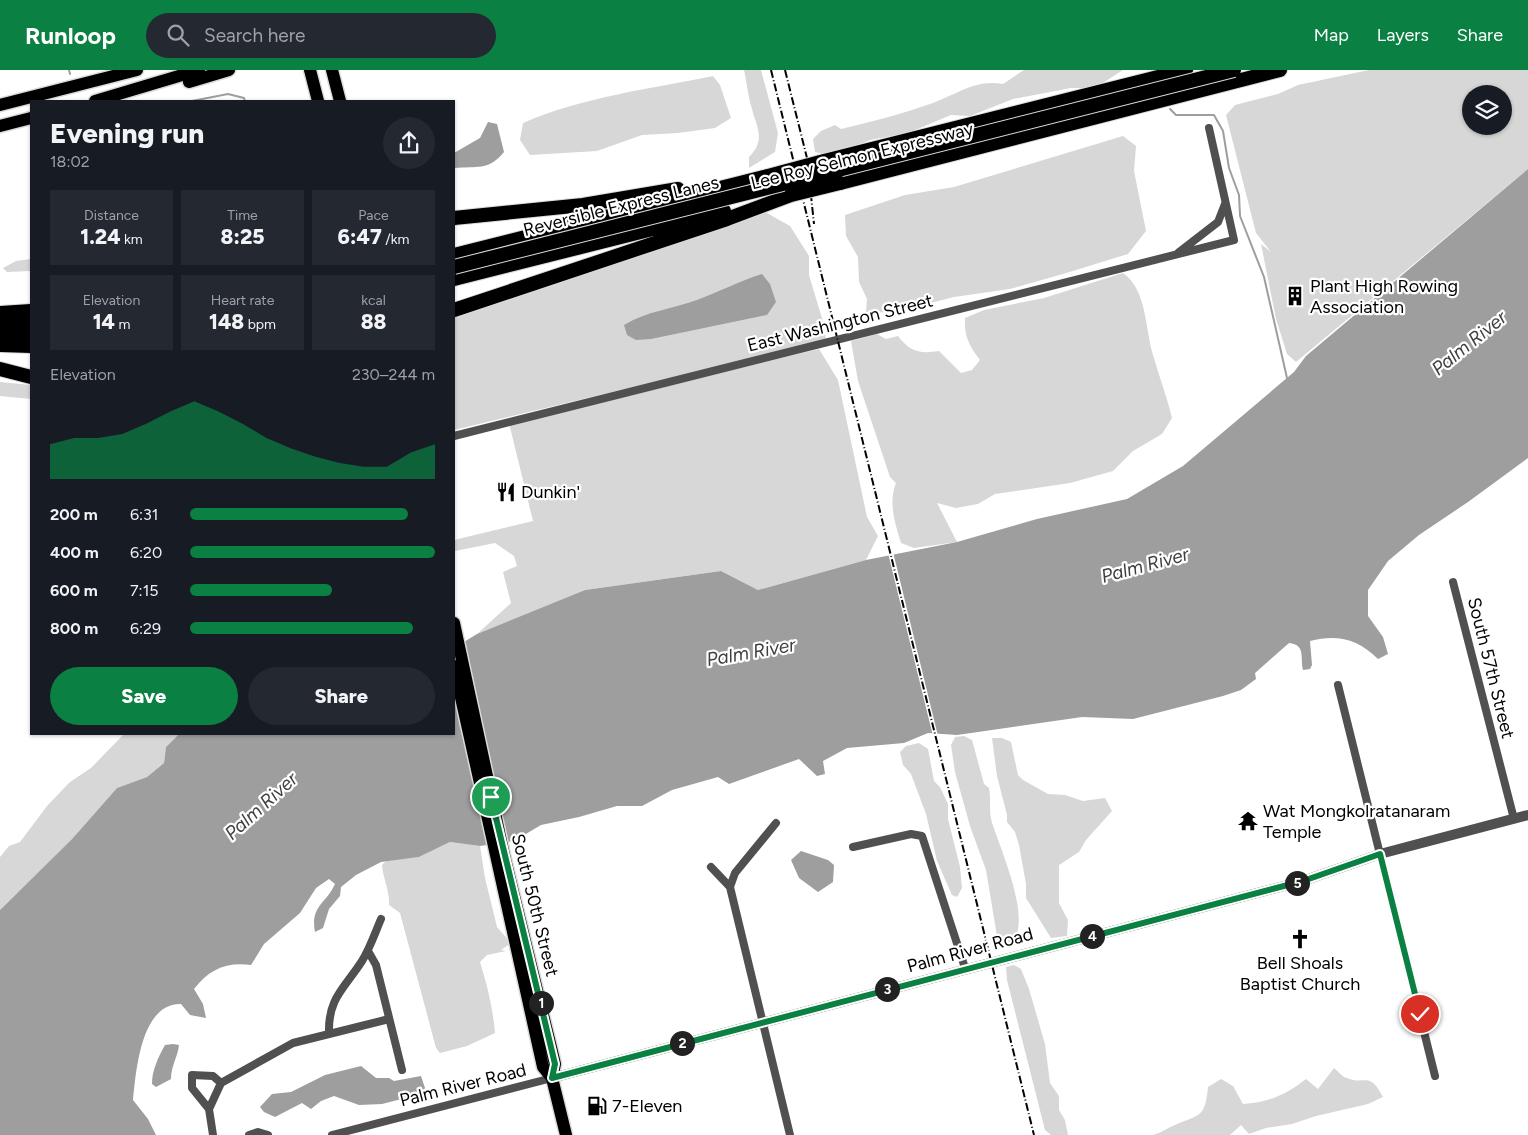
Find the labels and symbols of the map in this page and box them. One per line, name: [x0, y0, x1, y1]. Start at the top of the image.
street label: Lee Roy Selmon Expressway: [748, 118, 976, 194]
street label: Reversible Express Lanes: [521, 171, 721, 241]
place label: Plant High Rowing Association: [1310, 275, 1458, 318]
building icon: Plant High Rowing Association: [1284, 285, 1306, 307]
street label: East Washington Street: [745, 289, 935, 357]
water label: Palm River: [1427, 305, 1512, 380]
restaurant icon: Dunkin': [495, 481, 517, 503]
place label: Dunkin': [521, 481, 580, 503]
water label: Palm River: [1099, 542, 1192, 588]
street label: South 57th Street: [1463, 595, 1519, 741]
water label: Palm River: [705, 633, 798, 671]
water label: Palm River: [220, 767, 302, 845]
pin: [470, 776, 512, 818]
place label: Wat Mongkolratanaram Temple: [1263, 800, 1450, 843]
temple icon: Wat Mongkolratanaram Temple: [1237, 810, 1259, 832]
street label: South 50th Street: [507, 831, 563, 979]
pin: 5: [1284, 870, 1310, 896]
street label: Palm River Road: [905, 923, 1035, 977]
pin: 4: [1080, 924, 1104, 948]
church icon: Bell Shoals Baptist Church: [1289, 928, 1311, 950]
place label: Bell Shoals Baptist Church: [1240, 952, 1360, 995]
pin: 3: [874, 976, 900, 1002]
pin: 1: [528, 990, 554, 1016]
pin: [1399, 993, 1441, 1035]
pin: 2: [670, 1030, 694, 1056]
street label: Palm River Road: [397, 1059, 529, 1111]
fuel station icon: 7-Eleven: [586, 1095, 608, 1117]
place label: 7-Eleven: [612, 1095, 682, 1117]

